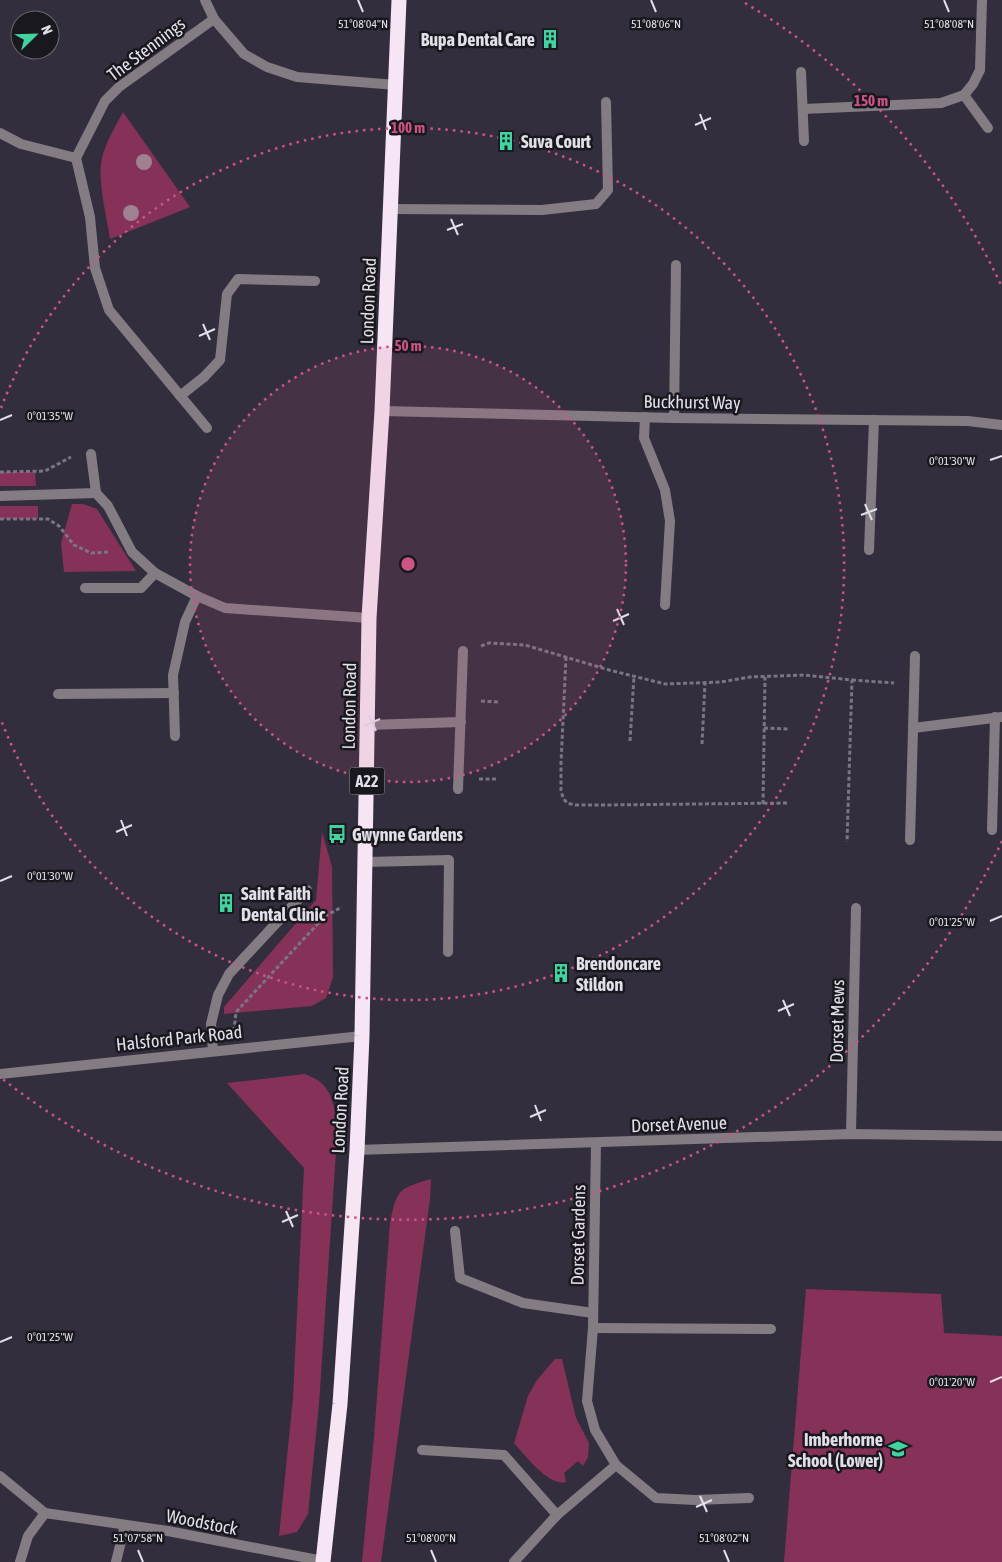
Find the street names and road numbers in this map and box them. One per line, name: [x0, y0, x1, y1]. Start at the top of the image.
street label: The Stennings: [103, 13, 189, 85]
street label: London Road: [356, 257, 380, 345]
street label: Buckhurst Way: [643, 391, 741, 413]
street label: London Road: [338, 662, 360, 750]
road number: A22: [350, 768, 384, 794]
street label: Dorset Mews: [826, 979, 848, 1063]
street label: Halsford Park Road: [115, 1021, 243, 1055]
street label: London Road: [327, 1066, 353, 1154]
street label: Dorset Avenue: [631, 1112, 727, 1136]
street label: Dorset Gardens: [567, 1184, 589, 1286]
street label: Woodstock: [164, 1505, 240, 1539]

